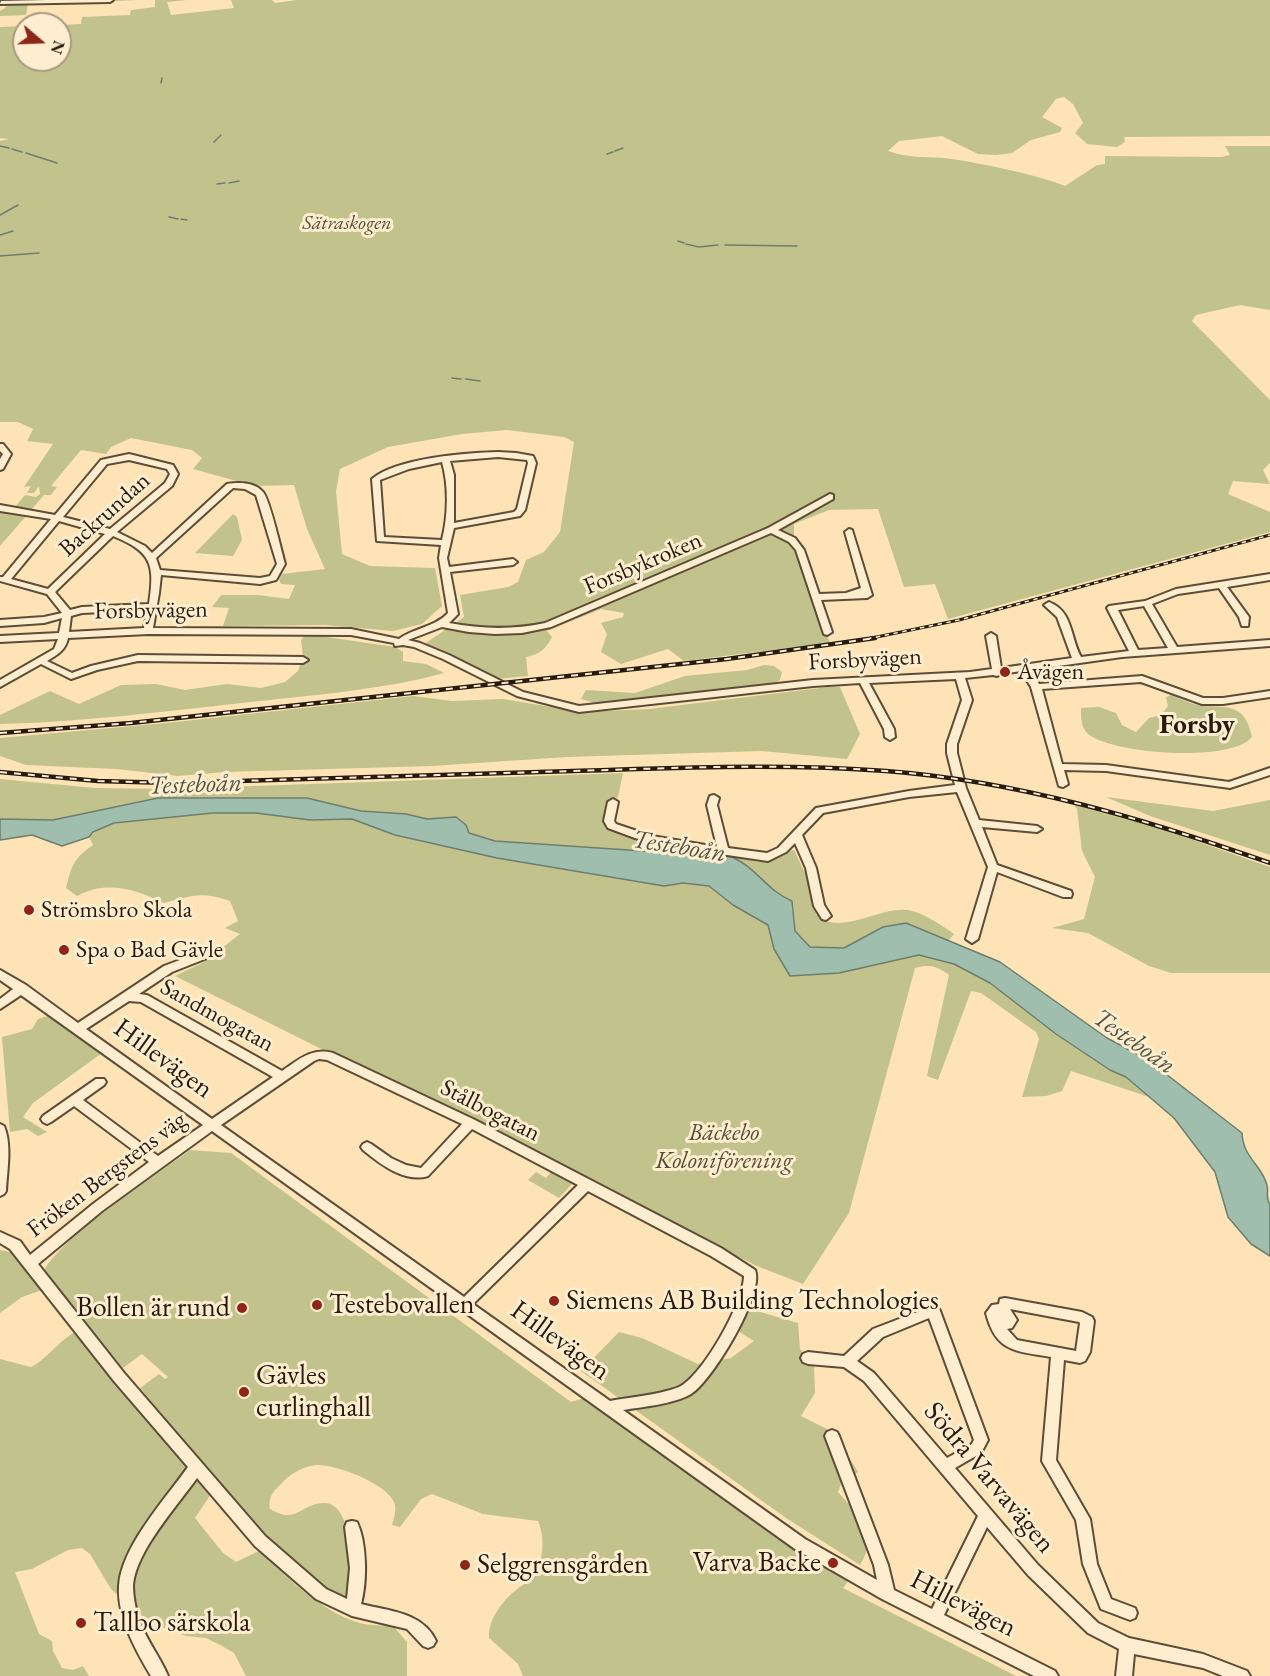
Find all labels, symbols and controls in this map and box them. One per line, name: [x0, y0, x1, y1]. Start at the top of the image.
north arrow: [12, 12, 72, 72]
text: N: [46, 38, 70, 57]
park label: Sätraskogen: [302, 212, 392, 236]
street label: Backrundan: [54, 467, 156, 563]
street label: Forsbykroken: [580, 526, 706, 602]
street label: Forsbyvägen: [94, 596, 208, 626]
street label: Forsbyvägen: [807, 643, 923, 677]
place label: Åvägen: [1017, 658, 1084, 686]
marker: Åvägen: [998, 665, 1012, 679]
district label: Forsby: [1159, 710, 1235, 742]
water label: Testeboån: [148, 768, 242, 802]
water label: Testeboån: [630, 824, 728, 870]
place label: Strömsbro Skola: [41, 896, 192, 924]
marker: Strömsbro Skola: [22, 903, 36, 917]
place label: Spa o Bad Gävle: [76, 936, 223, 964]
marker: Spa o Bad Gävle: [57, 943, 71, 957]
street label: Sandmogatan: [155, 973, 279, 1059]
water label: Testeboån: [1087, 1002, 1181, 1082]
street label: Hillevägen: [107, 1012, 219, 1106]
street label: Stålbogatan: [435, 1074, 545, 1148]
street label: Fröken Bergstens väg: [22, 1106, 192, 1244]
park label: Bäckebo Koloniförening: [655, 1119, 793, 1175]
place label: Siemens AB Building Technologies: [566, 1284, 939, 1318]
place label: Testebovallen: [329, 1288, 475, 1322]
place label: Bollen är rund: [76, 1291, 230, 1325]
street label: Hillevägen: [504, 1294, 616, 1388]
marker: Siemens AB Building Technologies: [547, 1294, 561, 1308]
marker: Testebovallen: [310, 1298, 324, 1312]
marker: Bollen är rund: [235, 1301, 249, 1315]
place label: Gävles curlinghall: [256, 1359, 371, 1425]
marker: Gävles curlinghall: [237, 1385, 251, 1399]
street label: Södra Varvavägen: [916, 1396, 1062, 1560]
place label: Varva Backe: [693, 1546, 821, 1580]
place label: Selggrensgården: [477, 1548, 649, 1582]
marker: Varva Backe: [826, 1556, 840, 1570]
marker: Selggrensgården: [458, 1558, 472, 1572]
street label: Hillevägen: [904, 1563, 1022, 1645]
place label: Tallbo särskola: [93, 1606, 250, 1640]
marker: Tallbo särskola: [74, 1616, 88, 1630]

